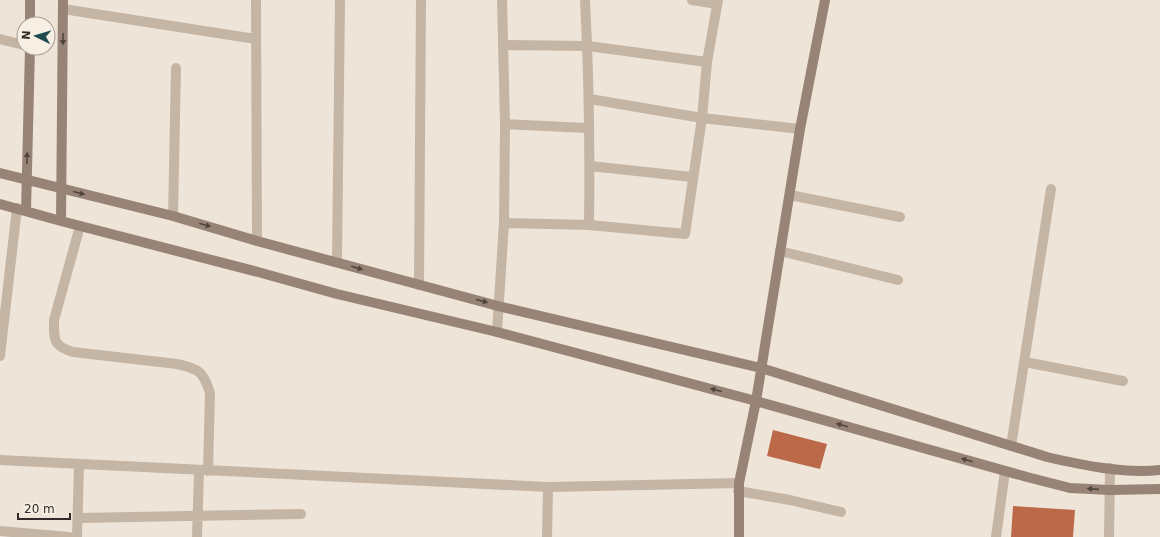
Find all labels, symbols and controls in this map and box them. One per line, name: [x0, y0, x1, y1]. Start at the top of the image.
north arrow: [16, 16, 56, 56]
text: N: [20, 30, 33, 40]
one-way arrow: [60, 33, 66, 46]
one-way arrow: [24, 151, 30, 164]
one-way arrow: [73, 190, 85, 196]
one-way arrow: [199, 222, 211, 228]
one-way arrow: [350, 265, 363, 271]
one-way arrow: [476, 299, 488, 305]
one-way arrow: [710, 387, 722, 393]
one-way arrow: [835, 422, 847, 428]
one-way arrow: [960, 457, 972, 463]
one-way arrow: [1087, 486, 1099, 493]
scale bar: [18, 495, 70, 521]
text: 20 m: [24, 502, 55, 516]

